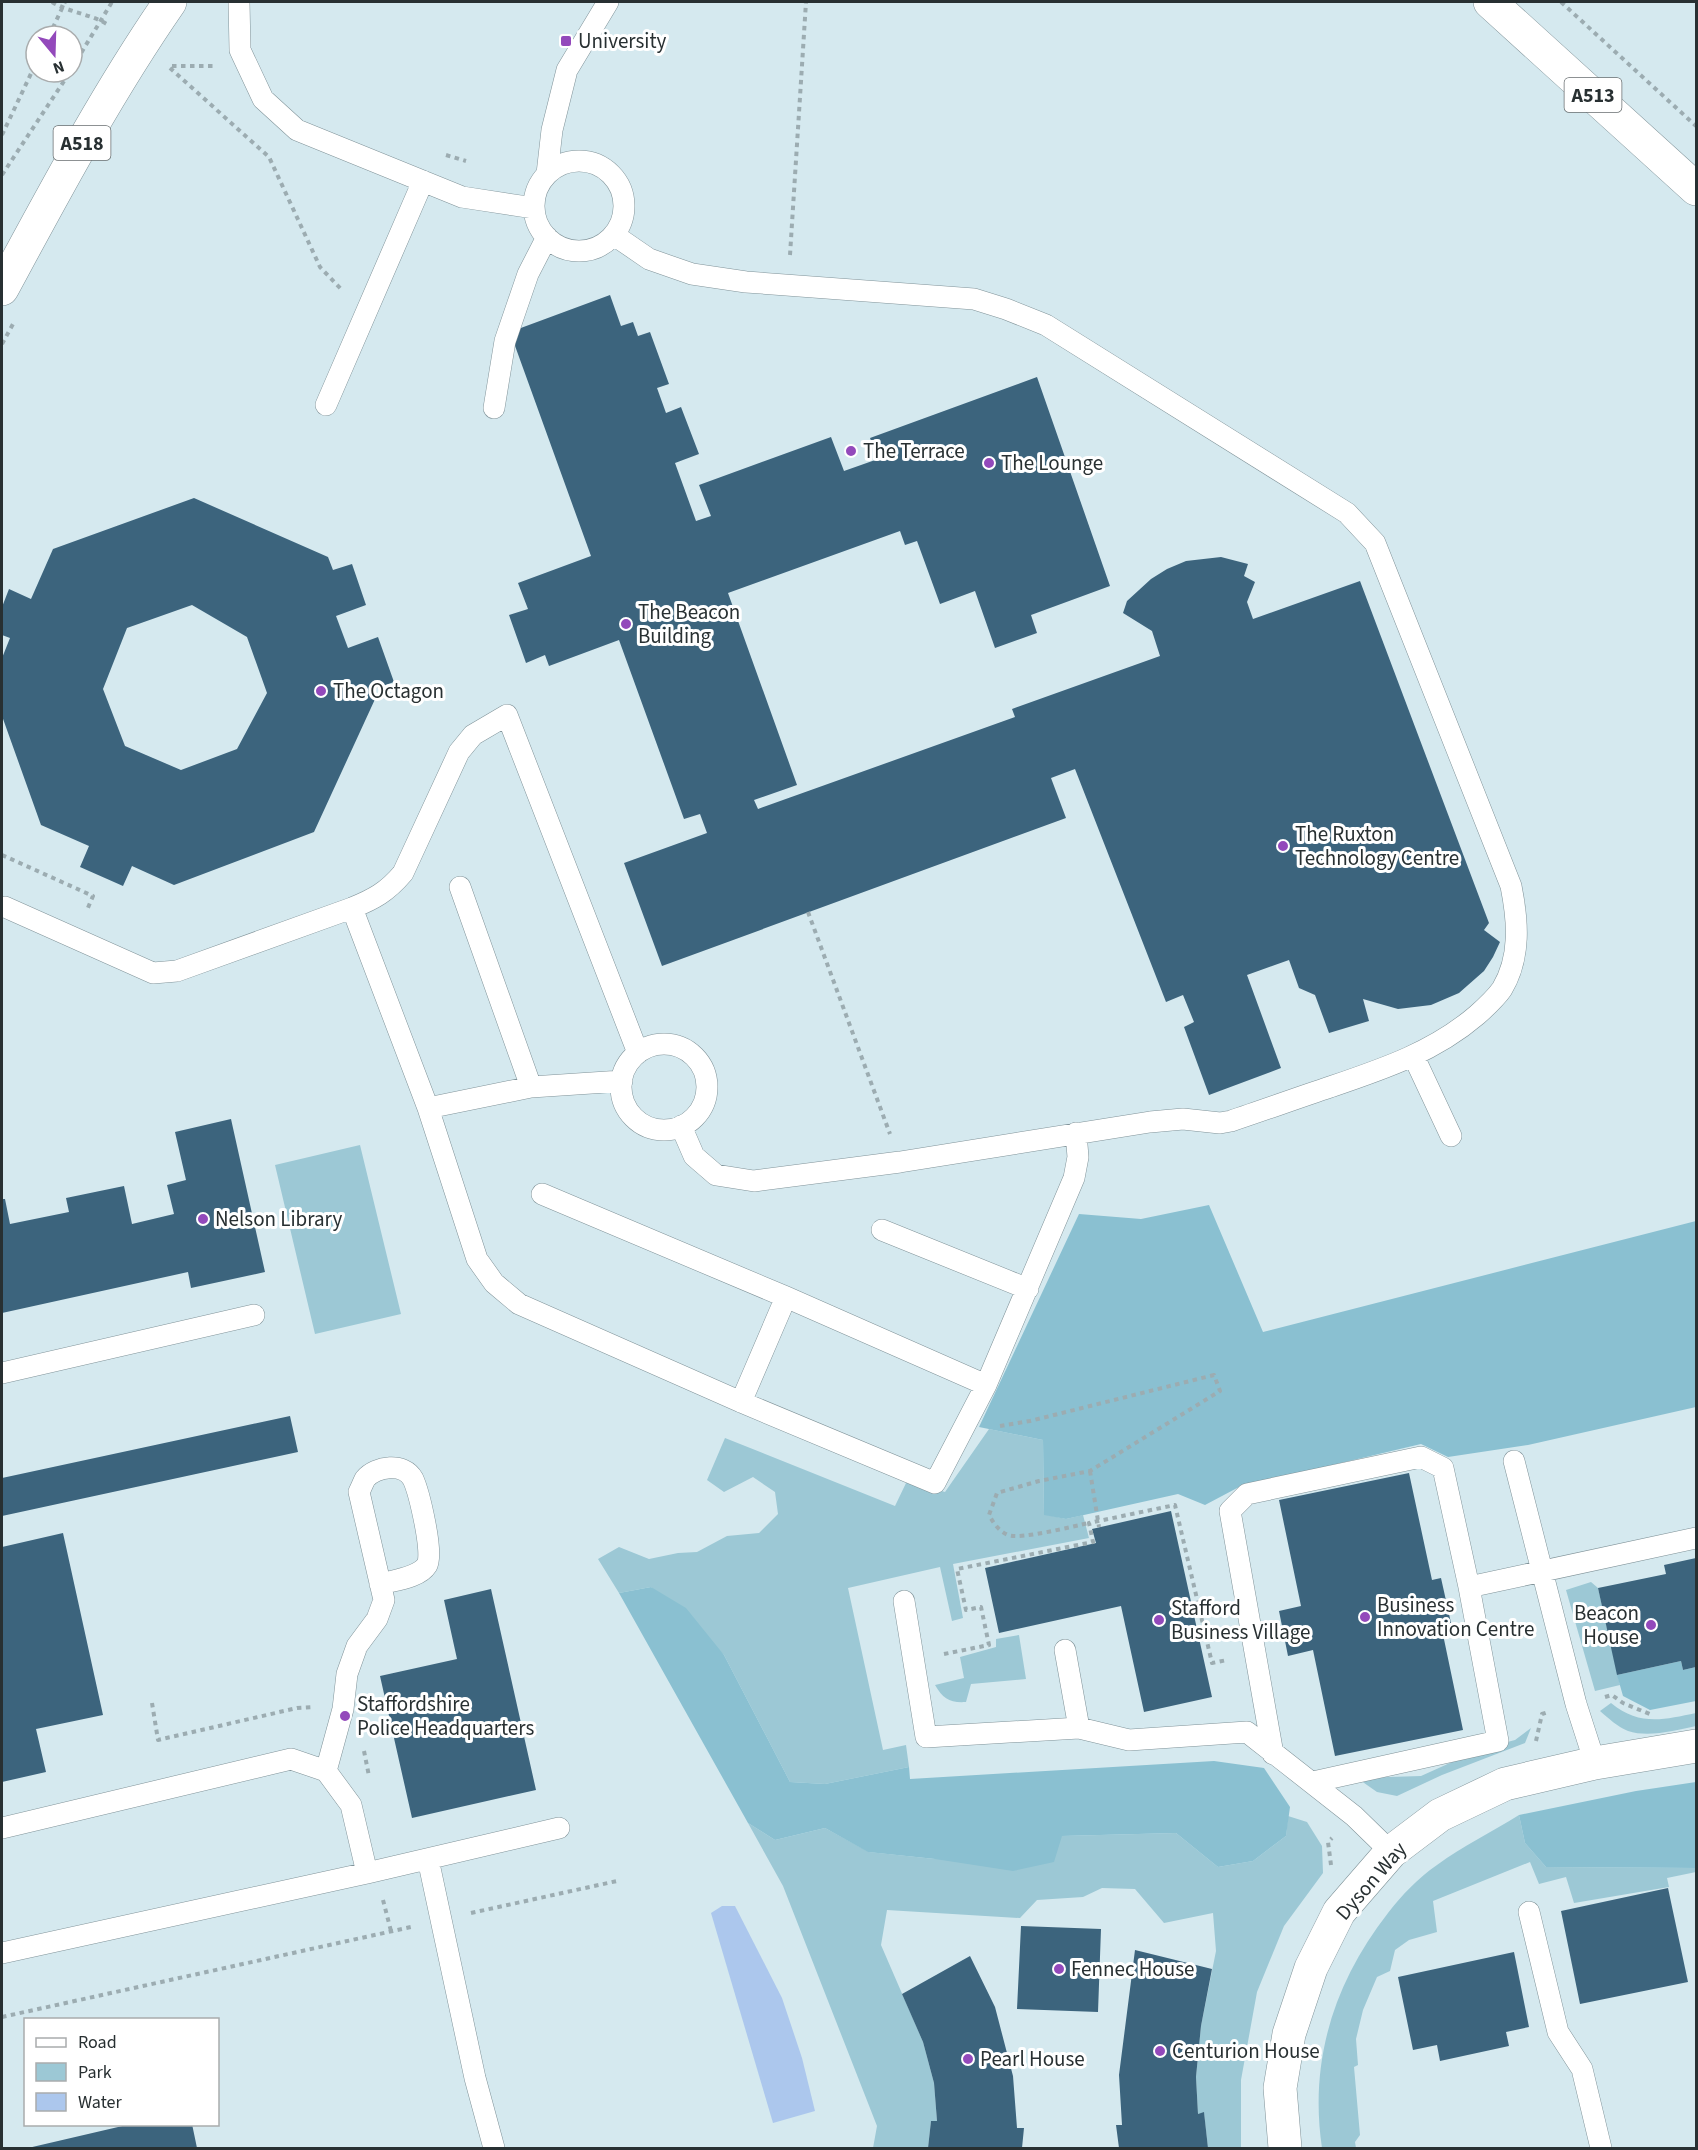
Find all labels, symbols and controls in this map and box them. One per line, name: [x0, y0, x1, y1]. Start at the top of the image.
north arrow: [24, 24, 84, 84]
place label: University: [578, 26, 667, 56]
marker: University: [559, 34, 573, 48]
text: N: [50, 55, 67, 79]
road number: A513: [1564, 78, 1622, 112]
road number: A518: [54, 126, 110, 160]
place label: The Terrace: [863, 436, 965, 466]
marker: The Terrace: [844, 444, 858, 458]
place label: The Lounge: [1001, 448, 1103, 478]
marker: The Lounge: [982, 456, 996, 470]
place label: The Beacon Building: [638, 597, 740, 651]
marker: The Beacon Building: [619, 617, 633, 631]
place label: The Octagon: [333, 676, 444, 706]
marker: The Octagon: [314, 684, 328, 698]
place label: The Ruxton Technology Centre: [1295, 819, 1459, 873]
marker: The Ruxton Technology Centre: [1276, 839, 1290, 853]
place label: Nelson Library: [215, 1204, 342, 1234]
marker: Nelson Library: [196, 1212, 210, 1226]
place label: Business Innovation Centre: [1377, 1590, 1534, 1644]
place label: Stafford Business Village: [1171, 1593, 1310, 1647]
place label: Beacon House: [1574, 1598, 1639, 1652]
marker: Business Innovation Centre: [1358, 1610, 1372, 1624]
marker: Stafford Business Village: [1152, 1613, 1166, 1627]
marker: Beacon House: [1644, 1618, 1658, 1632]
place label: Staffordshire Police Headquarters: [357, 1689, 534, 1743]
marker: Staffordshire Police Headquarters: [338, 1709, 352, 1723]
street label: Dyson Way: [1328, 1835, 1414, 1927]
place label: Fennec House: [1071, 1954, 1194, 1984]
marker: Fennec House: [1052, 1962, 1066, 1976]
legend: [24, 2018, 219, 2126]
text: Road: [78, 2030, 117, 2055]
place label: Centurion House: [1172, 2036, 1320, 2066]
place label: Pearl House: [980, 2044, 1085, 2074]
marker: Centurion House: [1153, 2044, 1167, 2058]
marker: Pearl House: [961, 2052, 975, 2066]
text: Park: [78, 2060, 112, 2085]
text: Water: [78, 2090, 122, 2115]

